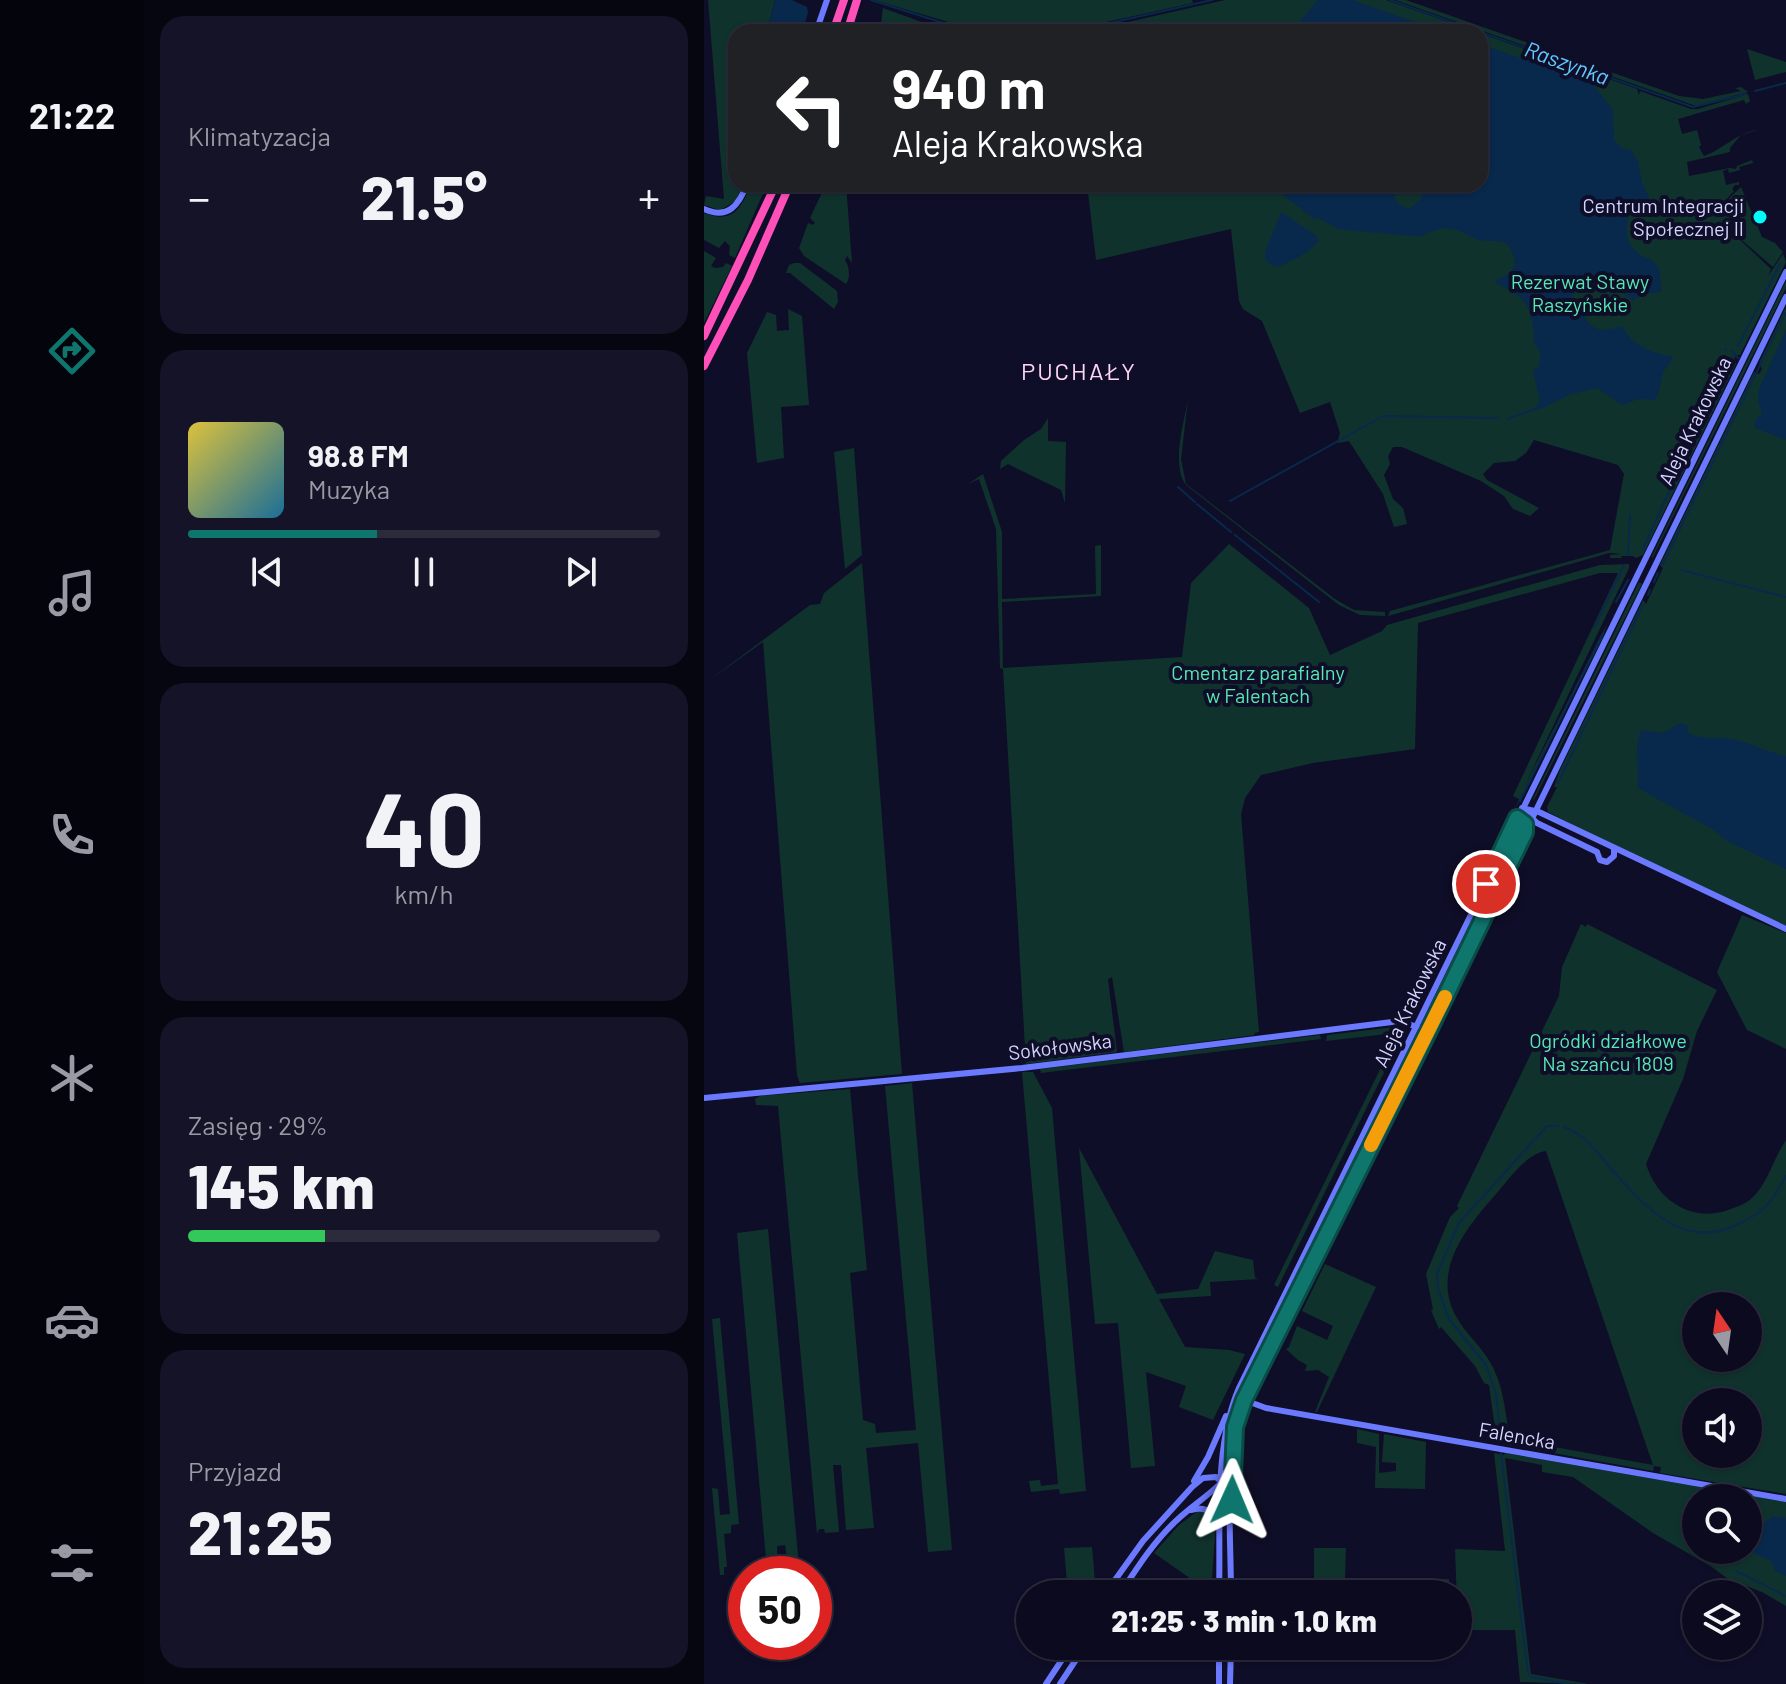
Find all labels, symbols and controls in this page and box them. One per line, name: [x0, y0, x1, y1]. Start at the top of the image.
water label: Raszynka: [1522, 35, 1613, 89]
text: 940 m: [892, 53, 1046, 120]
icon: left: [760, 56, 864, 160]
text: 21:22: [29, 93, 115, 136]
text: Klimatyzacja: [188, 120, 331, 151]
text: Aleja Krakowska: [892, 121, 1144, 164]
text: 21.5°: [361, 160, 487, 232]
text: −: [188, 170, 210, 223]
text: +: [638, 170, 660, 223]
place label: Centrum Integracji Społecznej II: [1582, 193, 1744, 240]
marker: Centrum Integracji Społecznej II: [1751, 208, 1769, 226]
park label: Rezerwat Stawy Raszyńskie: [1511, 269, 1649, 316]
icon: directions: [44, 323, 100, 379]
street label: Aleja Krakowska: [1653, 352, 1736, 489]
district label: PUCHAŁY: [1021, 356, 1137, 385]
text: 98.8 FM: [308, 437, 409, 473]
text: Muzyka: [308, 473, 390, 504]
icon: previous: [245, 550, 289, 594]
icon: pause: [402, 550, 446, 594]
icon: next: [559, 550, 603, 594]
icon: music: [44, 565, 100, 621]
park label: Cmentarz parafialny w Falentach: [1171, 660, 1345, 707]
text: 40: [363, 763, 485, 888]
icon: phone: [44, 807, 100, 863]
pin: [1452, 850, 1520, 918]
icon: arrive: [1464, 862, 1508, 906]
text: km/h: [395, 878, 453, 909]
street label: Aleja Krakowska: [1368, 934, 1451, 1071]
street label: Sokołowska: [1007, 1028, 1113, 1064]
park label: Ogródki działkowe Na szańcu 1809: [1529, 1028, 1687, 1075]
icon: climate: [44, 1050, 100, 1106]
text: Zasięg · 29%: [188, 1109, 328, 1140]
text: 145 km: [188, 1149, 375, 1221]
icon: car: [44, 1292, 100, 1348]
north arrow: [1682, 1292, 1762, 1372]
map controls: [1682, 1292, 1762, 1660]
button: sound: [1682, 1388, 1762, 1468]
street label: Falencka: [1477, 1416, 1557, 1454]
text: Przyjazd: [188, 1455, 282, 1486]
position arrow: [1190, 1458, 1274, 1542]
button: search: [1682, 1484, 1762, 1564]
text: 21:25: [188, 1495, 332, 1567]
icon: filters: [44, 1535, 100, 1591]
speed limit sign: 50: [728, 1556, 832, 1660]
button: layers: [1682, 1580, 1762, 1660]
text: 21:25 · 3 min · 1.0 km: [1111, 1602, 1377, 1638]

